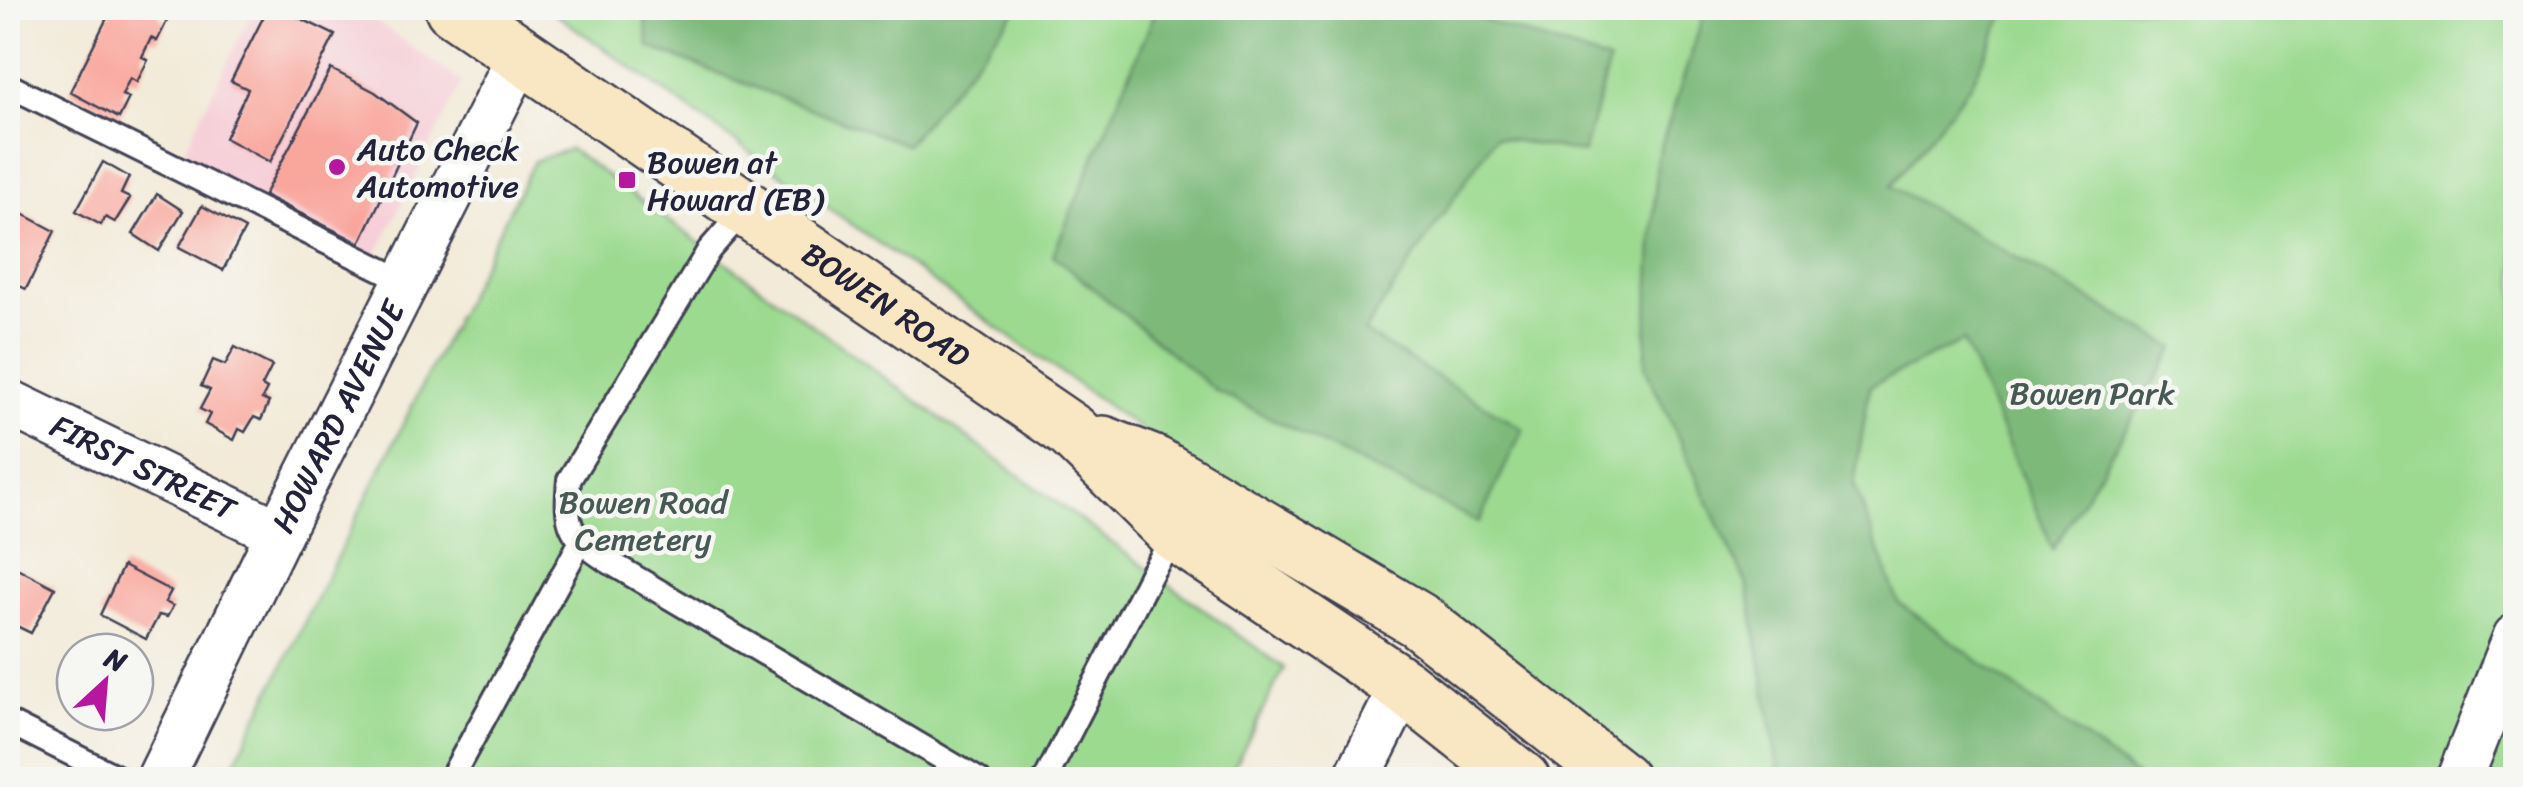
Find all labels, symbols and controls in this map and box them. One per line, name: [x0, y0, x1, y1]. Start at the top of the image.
place label: Auto Check Automotive: [356, 121, 520, 215]
place label: Bowen at Howard (EB): [647, 134, 825, 228]
marker: Auto Check Automotive: [326, 156, 348, 178]
marker: Bowen at Howard (EB): [616, 169, 638, 191]
street label: BOWEN ROAD: [789, 226, 982, 384]
street label: HOWARD AVENUE: [255, 288, 422, 543]
park label: Bowen Park: [2009, 365, 2176, 422]
street label: FIRST STREET: [40, 398, 247, 538]
park label: Bowen Road Cemetery: [559, 474, 730, 568]
north arrow: [55, 632, 155, 732]
text: N: [95, 633, 136, 687]

